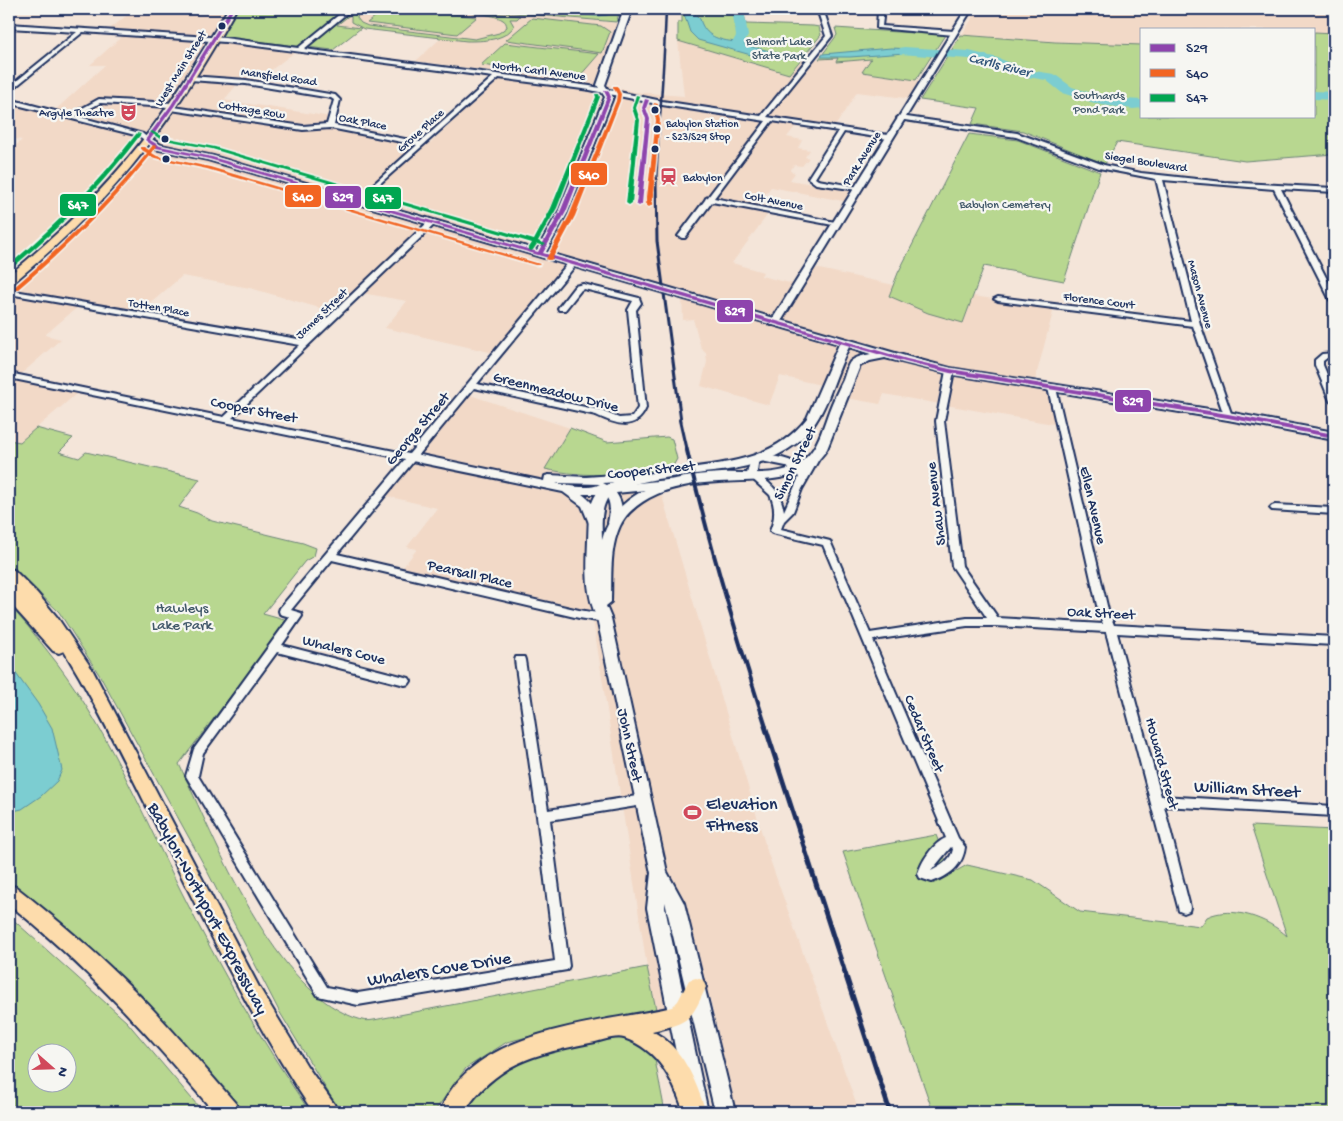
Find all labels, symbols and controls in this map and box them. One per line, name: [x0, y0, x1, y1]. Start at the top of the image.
unlabelled marker: [217, 21, 227, 31]
street label: West Main Street: [153, 28, 211, 110]
legend: [1140, 28, 1316, 118]
park label: Belmont Lake State Park: [745, 36, 813, 64]
text: S29: [1186, 40, 1208, 58]
water label: Carlls River: [966, 50, 1035, 83]
street label: North Carll Avenue: [491, 59, 587, 85]
street label: Mansfield Road: [240, 66, 318, 90]
text: S40: [1186, 66, 1209, 84]
park label: Southards Pond Park: [1072, 90, 1126, 118]
text: S47: [1186, 90, 1209, 108]
street label: Cottage Row: [218, 99, 286, 123]
theatre icon: Argyle Theatre: [118, 102, 138, 122]
unlabelled marker: [650, 105, 660, 115]
street label: Grove Place: [395, 106, 448, 156]
place label: Argyle Theatre: [39, 107, 115, 121]
street label: Oak Place: [338, 111, 388, 135]
place label: Babylon Station - S23/S29 Stop: [665, 119, 739, 144]
marker: Babylon Station - S23/S29 Stop: [652, 124, 662, 134]
street label: Park Avenue: [840, 128, 885, 190]
unlabelled marker: [160, 134, 170, 144]
unlabelled marker: [650, 144, 660, 154]
street label: Siegel Boulevard: [1104, 150, 1189, 177]
unlabelled marker: [161, 154, 171, 164]
line badge: S40: [570, 162, 608, 186]
station icon: Babylon: [659, 167, 679, 187]
text: S40: [578, 168, 600, 185]
place label: Babylon: [682, 172, 723, 186]
line badge: S40: [284, 184, 322, 208]
line badge: S29: [324, 185, 362, 209]
line badge: S47: [364, 186, 402, 210]
street label: Colt Avenue: [743, 189, 805, 215]
text: S40: [292, 190, 314, 207]
text: S29: [333, 190, 353, 207]
text: S47: [373, 191, 394, 208]
line badge: S47: [59, 193, 97, 217]
text: S47: [68, 198, 89, 215]
park label: Babylon Cemetery: [958, 199, 1051, 213]
street label: Mason Avenue: [1183, 259, 1215, 331]
street label: James Street: [293, 285, 352, 343]
street label: Florence Court: [1061, 291, 1136, 313]
street label: Totten Place: [126, 297, 191, 321]
line badge: S29: [716, 299, 754, 323]
text: S29: [725, 304, 745, 321]
street label: Greenmeadow Drive: [491, 369, 620, 417]
street label: George Street: [383, 388, 456, 470]
line badge: S29: [1114, 389, 1152, 413]
street label: Cooper Street: [209, 394, 300, 429]
text: S29: [1123, 394, 1143, 411]
street label: Simon Street: [770, 423, 822, 503]
street label: Cooper Street: [607, 457, 698, 485]
street label: Shaw Avenue: [923, 461, 951, 546]
street label: Ellen Avenue: [1074, 465, 1110, 546]
street label: Pearsall Place: [424, 556, 514, 593]
park label: Hawleys Lake Park: [152, 600, 214, 635]
street label: Oak Street: [1067, 603, 1137, 625]
street label: Whalers Cove: [300, 632, 387, 670]
street label: Cedar Street: [899, 693, 948, 777]
street label: John Street: [612, 707, 646, 786]
street label: Howard Street: [1140, 716, 1182, 813]
street label: William Street: [1193, 777, 1302, 804]
place label: Elevation Fitness: [705, 795, 778, 837]
street label: Babylon-Northport Expressway: [141, 799, 272, 1019]
sports icon: Elevation Fitness: [682, 803, 702, 823]
street label: Whalers Cove Drive: [366, 949, 513, 992]
north arrow: [28, 1044, 78, 1094]
text: N: [52, 1064, 71, 1079]

